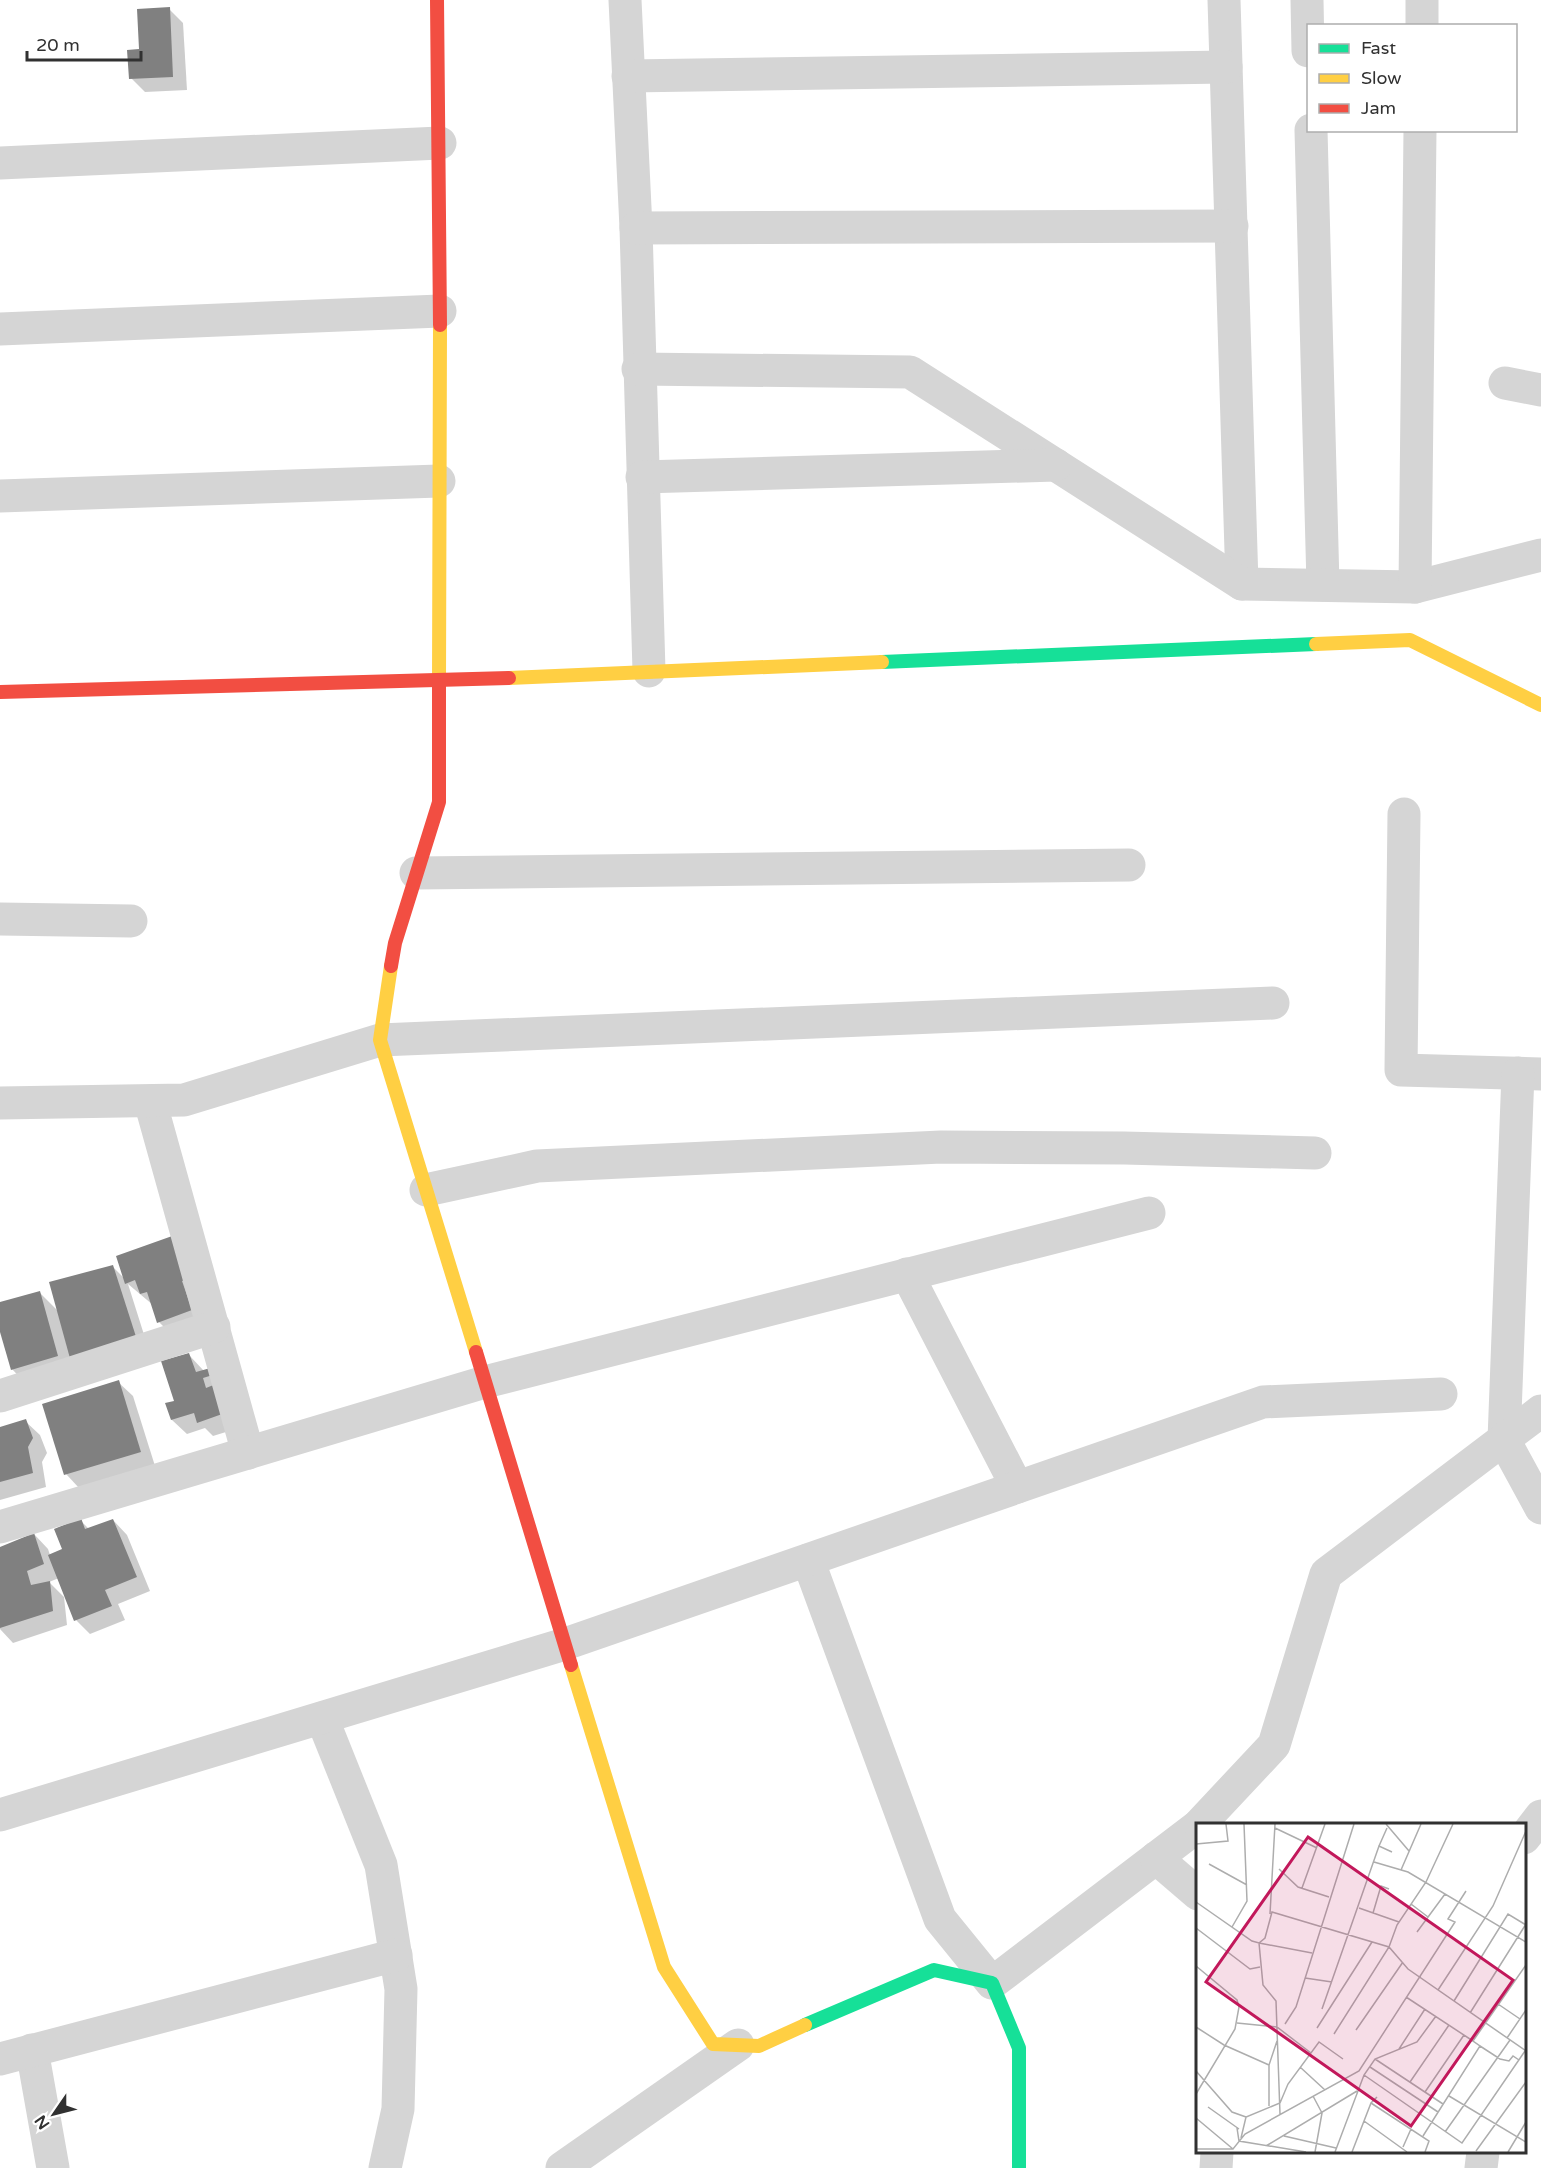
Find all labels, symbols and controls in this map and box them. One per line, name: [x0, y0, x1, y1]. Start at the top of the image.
scale bar: [27, 24, 141, 62]
legend: [1307, 24, 1517, 132]
text: 20 m: [36, 34, 80, 56]
text: Fast: [1361, 37, 1396, 59]
text: Slow: [1361, 67, 1402, 89]
text: Jam: [1361, 97, 1396, 119]
inset map: [1196, 1823, 1526, 2153]
north arrow: [24, 2084, 84, 2144]
text: N: [31, 2111, 54, 2133]

